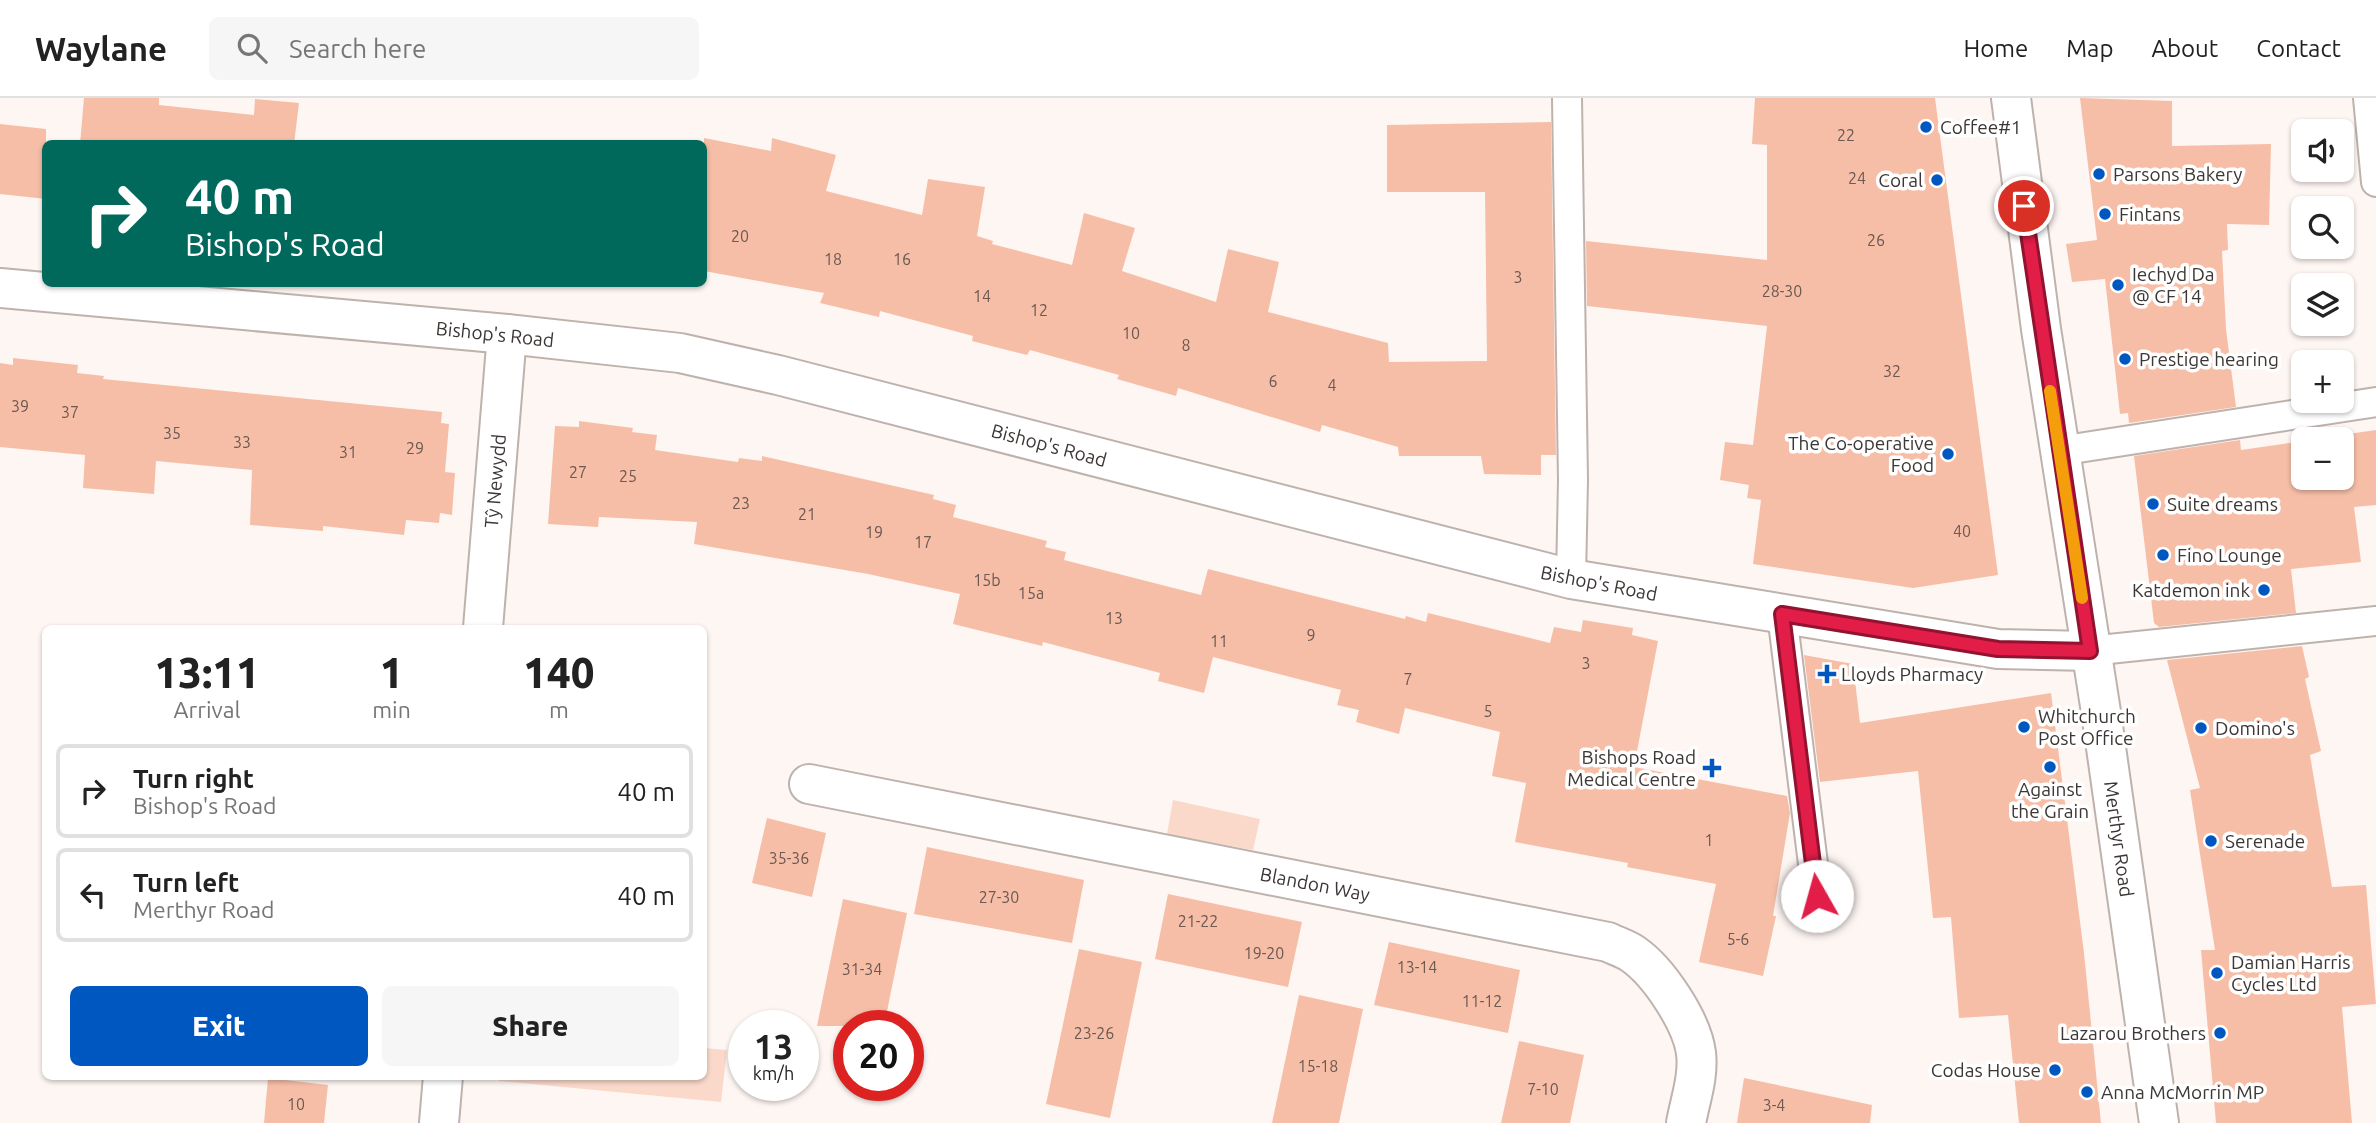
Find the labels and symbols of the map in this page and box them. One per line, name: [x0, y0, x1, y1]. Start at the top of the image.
place label: Coffee#1: [1940, 116, 2021, 138]
marker: Coffee#1: [1918, 119, 1934, 135]
house number: 22: [1837, 126, 1855, 144]
place label: Parsons Bakery: [2113, 163, 2242, 185]
marker: Parsons Bakery: [2091, 166, 2107, 182]
house number: 24: [1848, 169, 1866, 187]
place label: Coral: [1878, 169, 1923, 191]
marker: Coral: [1929, 172, 1945, 188]
pin: [1994, 176, 2054, 236]
place label: Fintans: [2119, 203, 2181, 225]
marker: Fintans: [2097, 206, 2113, 222]
house number: 20: [731, 227, 749, 245]
house number: 26: [1867, 231, 1885, 249]
house number: 18: [824, 250, 842, 268]
house number: 16: [893, 250, 911, 268]
place label: Iechyd Da @ CF 14: [2132, 263, 2215, 307]
house number: 3: [1513, 268, 1523, 286]
marker: Iechyd Da @ CF 14: [2110, 277, 2126, 293]
house number: 28-30: [1762, 282, 1802, 300]
house number: 14: [973, 287, 991, 305]
house number: 12: [1030, 301, 1048, 319]
street label: Bishop's Road: [435, 317, 555, 351]
house number: 10: [1122, 324, 1140, 342]
house number: 8: [1181, 336, 1191, 354]
place label: Prestige hearing: [2139, 348, 2279, 370]
marker: Prestige hearing: [2117, 351, 2133, 367]
house number: 32: [1883, 362, 1901, 380]
house number: 6: [1268, 372, 1278, 390]
house number: 4: [1327, 376, 1337, 394]
house number: 39: [11, 397, 29, 415]
house number: 37: [61, 403, 79, 421]
street label: Bishop's Road: [989, 419, 1109, 471]
house number: 35: [163, 424, 181, 442]
place label: The Co-operative Food: [1788, 432, 1934, 476]
house number: 33: [233, 433, 251, 451]
street label: Tŷ Newydd: [480, 433, 510, 529]
house number: 29: [406, 439, 424, 457]
house number: 31: [339, 443, 357, 461]
marker: The Co-operative Food: [1940, 446, 1956, 462]
house number: 27: [569, 463, 587, 481]
house number: 25: [619, 467, 637, 485]
place label: Suite dreams: [2167, 493, 2278, 515]
house number: 23: [732, 494, 750, 512]
marker: Suite dreams: [2145, 496, 2161, 512]
house number: 21: [798, 505, 816, 523]
house number: 40: [1953, 522, 1971, 540]
house number: 19: [865, 523, 883, 541]
house number: 17: [914, 533, 932, 551]
place label: Fino Lounge: [2177, 544, 2282, 566]
marker: Fino Lounge: [2155, 547, 2171, 563]
street label: Bishop's Road: [1539, 561, 1659, 605]
house number: 15b: [973, 571, 1001, 589]
place label: Katdemon ink: [2132, 579, 2250, 601]
marker: Katdemon ink: [2256, 582, 2272, 598]
house number: 15a: [1018, 584, 1044, 602]
house number: 13: [1105, 609, 1123, 627]
house number: 9: [1306, 626, 1316, 644]
house number: 11: [1210, 632, 1228, 650]
house number: 3: [1581, 654, 1591, 672]
place label: Lloyds Pharmacy: [1841, 663, 1983, 685]
marker: Lloyds Pharmacy: [1819, 666, 1835, 682]
house number: 7: [1403, 670, 1413, 688]
house number: 5: [1483, 702, 1493, 720]
place label: Whitchurch Post Office: [2038, 705, 2136, 749]
place label: Domino's: [2215, 717, 2295, 739]
marker: Whitchurch Post Office: [2016, 719, 2032, 735]
marker: Domino's: [2193, 720, 2209, 736]
place label: Bishops Road Medical Centre: [1567, 746, 1696, 790]
marker: Bishops Road Medical Centre: [1702, 758, 1722, 778]
marker: Against the Grain: [2042, 759, 2058, 775]
place label: Against the Grain: [2011, 778, 2089, 822]
street label: Merthyr Road: [2100, 780, 2138, 898]
place label: Serenade: [2225, 830, 2305, 852]
house number: 1: [1704, 831, 1714, 849]
marker: Serenade: [2203, 833, 2219, 849]
house number: 35-36: [769, 849, 809, 867]
position arrow: [1780, 859, 1854, 933]
street label: Blandon Way: [1258, 863, 1372, 905]
house number: 27-30: [979, 888, 1019, 906]
house number: 21-22: [1178, 912, 1218, 930]
house number: 5-6: [1727, 930, 1749, 948]
house number: 19-20: [1244, 944, 1284, 962]
place label: Damian Harris Cycles Ltd: [2231, 951, 2350, 995]
house number: 13-14: [1397, 958, 1437, 976]
house number: 31-34: [842, 960, 882, 978]
marker: Damian Harris Cycles Ltd: [2209, 965, 2225, 981]
house number: 11-12: [1462, 992, 1502, 1010]
speed limit sign: 20: [833, 1010, 924, 1101]
place label: Lazarou Brothers: [2060, 1022, 2206, 1044]
house number: 23-26: [1074, 1024, 1114, 1042]
marker: Lazarou Brothers: [2212, 1025, 2228, 1041]
house number: 15-18: [1298, 1057, 1338, 1075]
place label: Codas House: [1931, 1059, 2041, 1081]
marker: Codas House: [2047, 1062, 2063, 1078]
house number: 7-10: [1527, 1080, 1559, 1098]
place label: Anna McMorrin MP: [2101, 1081, 2264, 1103]
marker: Anna McMorrin MP: [2079, 1084, 2095, 1100]
house number: 10: [287, 1095, 305, 1113]
house number: 3-4: [1763, 1096, 1785, 1114]

